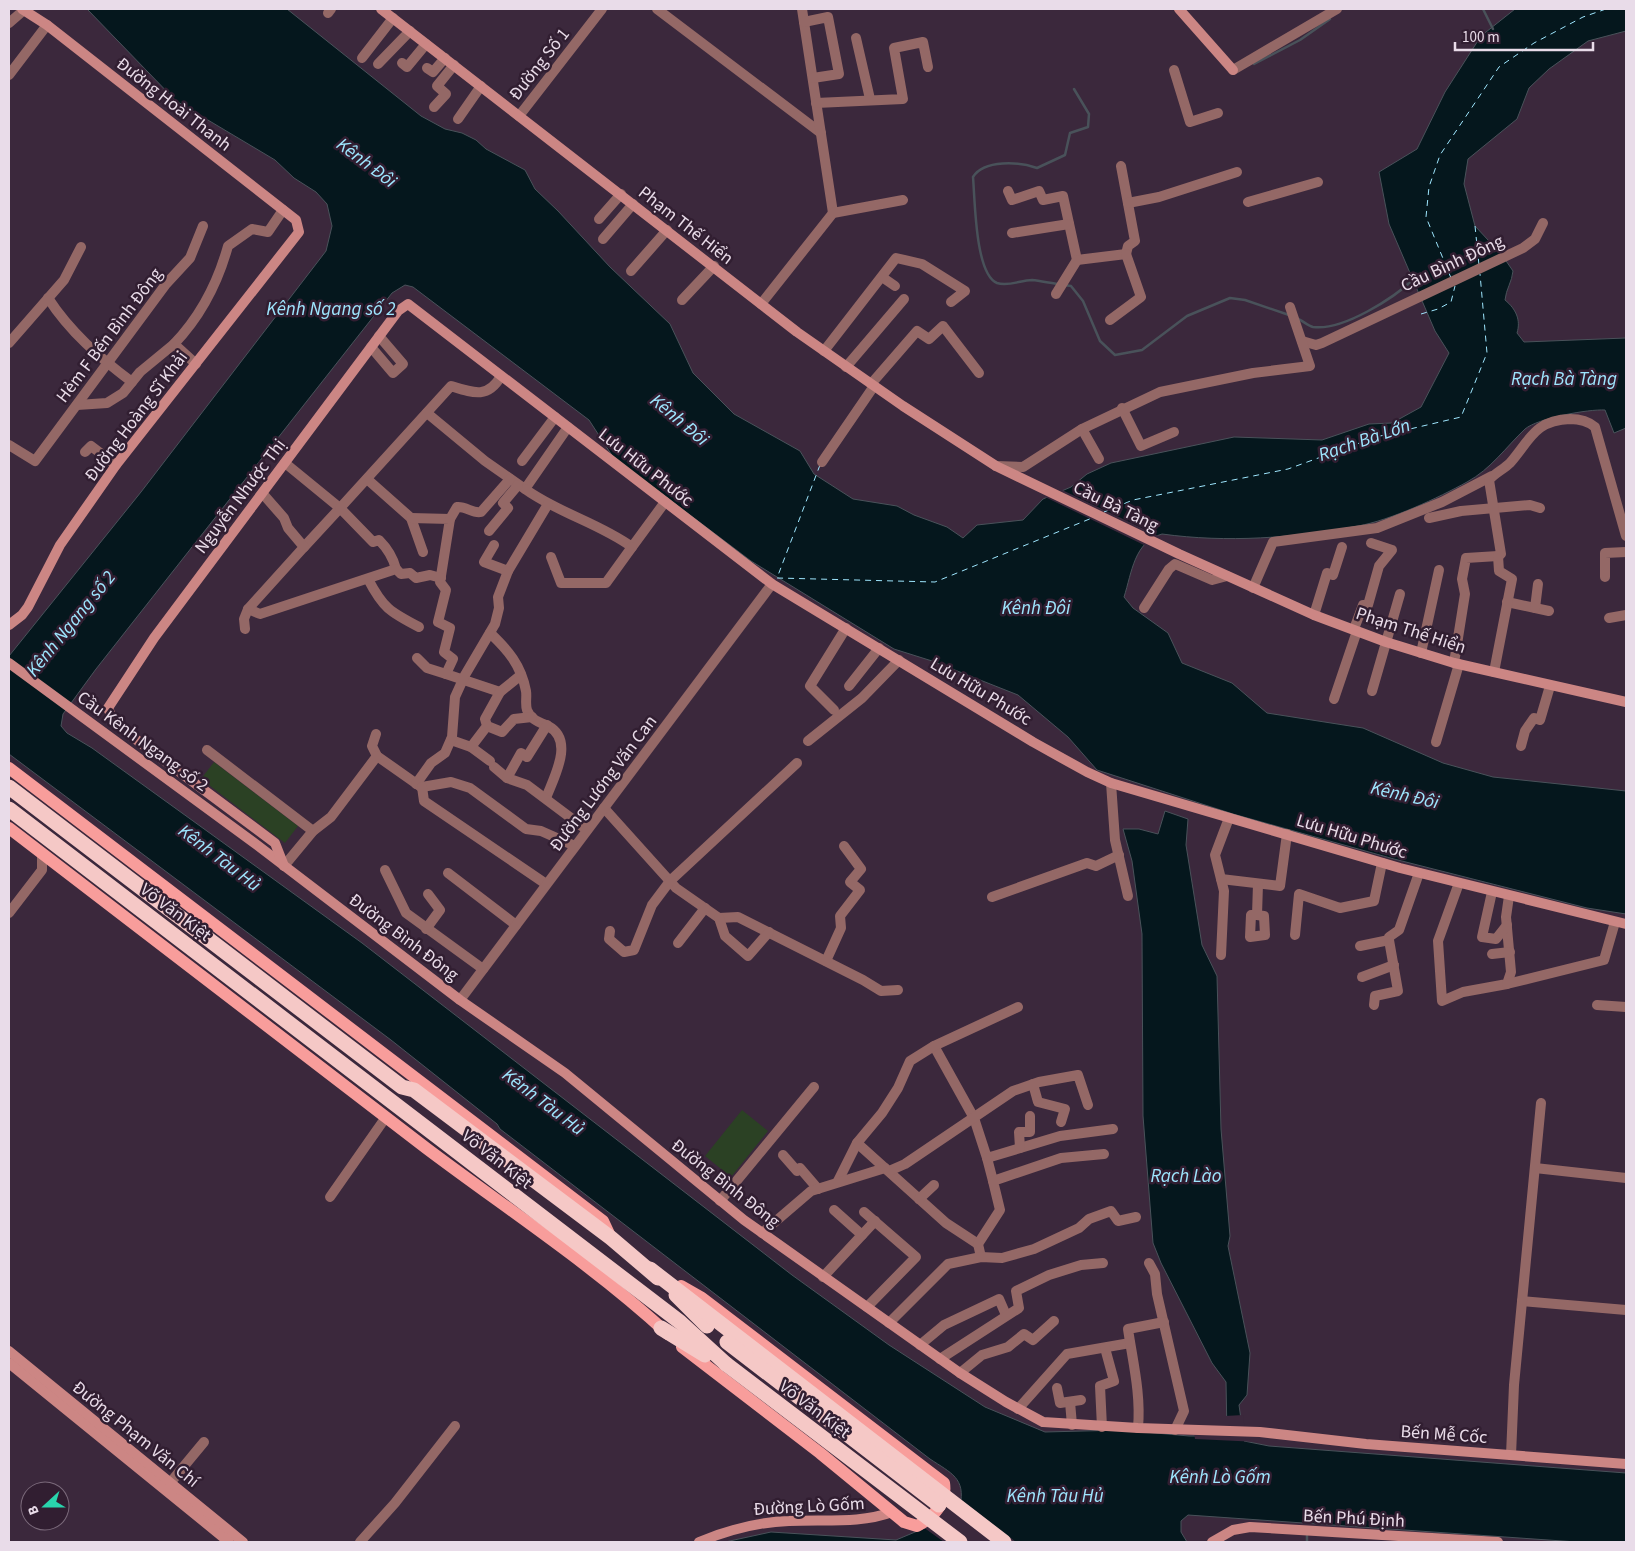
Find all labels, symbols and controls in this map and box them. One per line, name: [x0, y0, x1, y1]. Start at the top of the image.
scale bar: [1455, 20, 1592, 52]
street label: Đường Số 1: [503, 23, 576, 106]
text: 100 m: [1462, 27, 1500, 48]
street label: Đường Hoài Thanh: [111, 51, 237, 157]
water label: Kênh Đôi: [330, 132, 402, 195]
street label: Phạm Thế Hiển: [633, 180, 738, 270]
street label: Cầu Bình Đông: [1397, 229, 1508, 298]
street label: Hẻm F Bến Bình Đông: [50, 263, 168, 408]
water label: Kênh Ngang số 2: [266, 296, 396, 323]
street label: Đường Hoàng Sĩ Khải: [79, 346, 194, 487]
water label: Rạch Bà Tàng: [1511, 366, 1617, 393]
water label: Kênh Đôi: [644, 388, 715, 453]
water label: Rạch Bà Lớn: [1315, 412, 1414, 469]
street label: Lưu Hữu Phước: [593, 422, 698, 512]
street label: Nguyễn Nhược Thị: [189, 434, 292, 559]
street label: Cầu Bà Tàng: [1069, 475, 1163, 538]
water label: Kênh Ngang số 2: [20, 565, 122, 683]
water label: Kênh Đôi: [1001, 595, 1071, 622]
street label: Phạm Thế Hiển: [1353, 601, 1469, 660]
street label: Lưu Hữu Phước: [925, 651, 1036, 732]
street label: Cầu Kênh Ngang số 2: [72, 685, 214, 798]
street label: Đường Lương Văn Can: [544, 710, 663, 857]
water label: Kênh Đôi: [1368, 775, 1442, 817]
street label: Lưu Hữu Phước: [1293, 808, 1410, 865]
water label: Kênh Tàu Hủ: [172, 818, 266, 898]
street label: Võ Văn Kiệt: [135, 877, 217, 947]
street label: Đường Bình Đông: [344, 888, 464, 987]
water label: Kênh Tàu Hủ: [496, 1062, 590, 1142]
street label: Võ Văn Kiệt: [456, 1124, 537, 1195]
street label: Đường Bình Đông: [666, 1133, 785, 1234]
water label: Rạch Lào: [1150, 1163, 1222, 1190]
street label: Võ Văn Kiệt: [774, 1374, 856, 1444]
street label: Đường Phạm Văn Chí: [67, 1375, 205, 1494]
street label: Bến Mễ Cốc: [1400, 1419, 1488, 1450]
water label: Kênh Lò Gốm: [1169, 1464, 1271, 1491]
north arrow: [20, 1481, 70, 1531]
water label: Kênh Tàu Hủ: [1006, 1483, 1104, 1510]
street label: Đường Lò Gốm: [753, 1491, 865, 1522]
text: B: [23, 1502, 45, 1518]
street label: Bến Phú Định: [1302, 1503, 1405, 1534]

